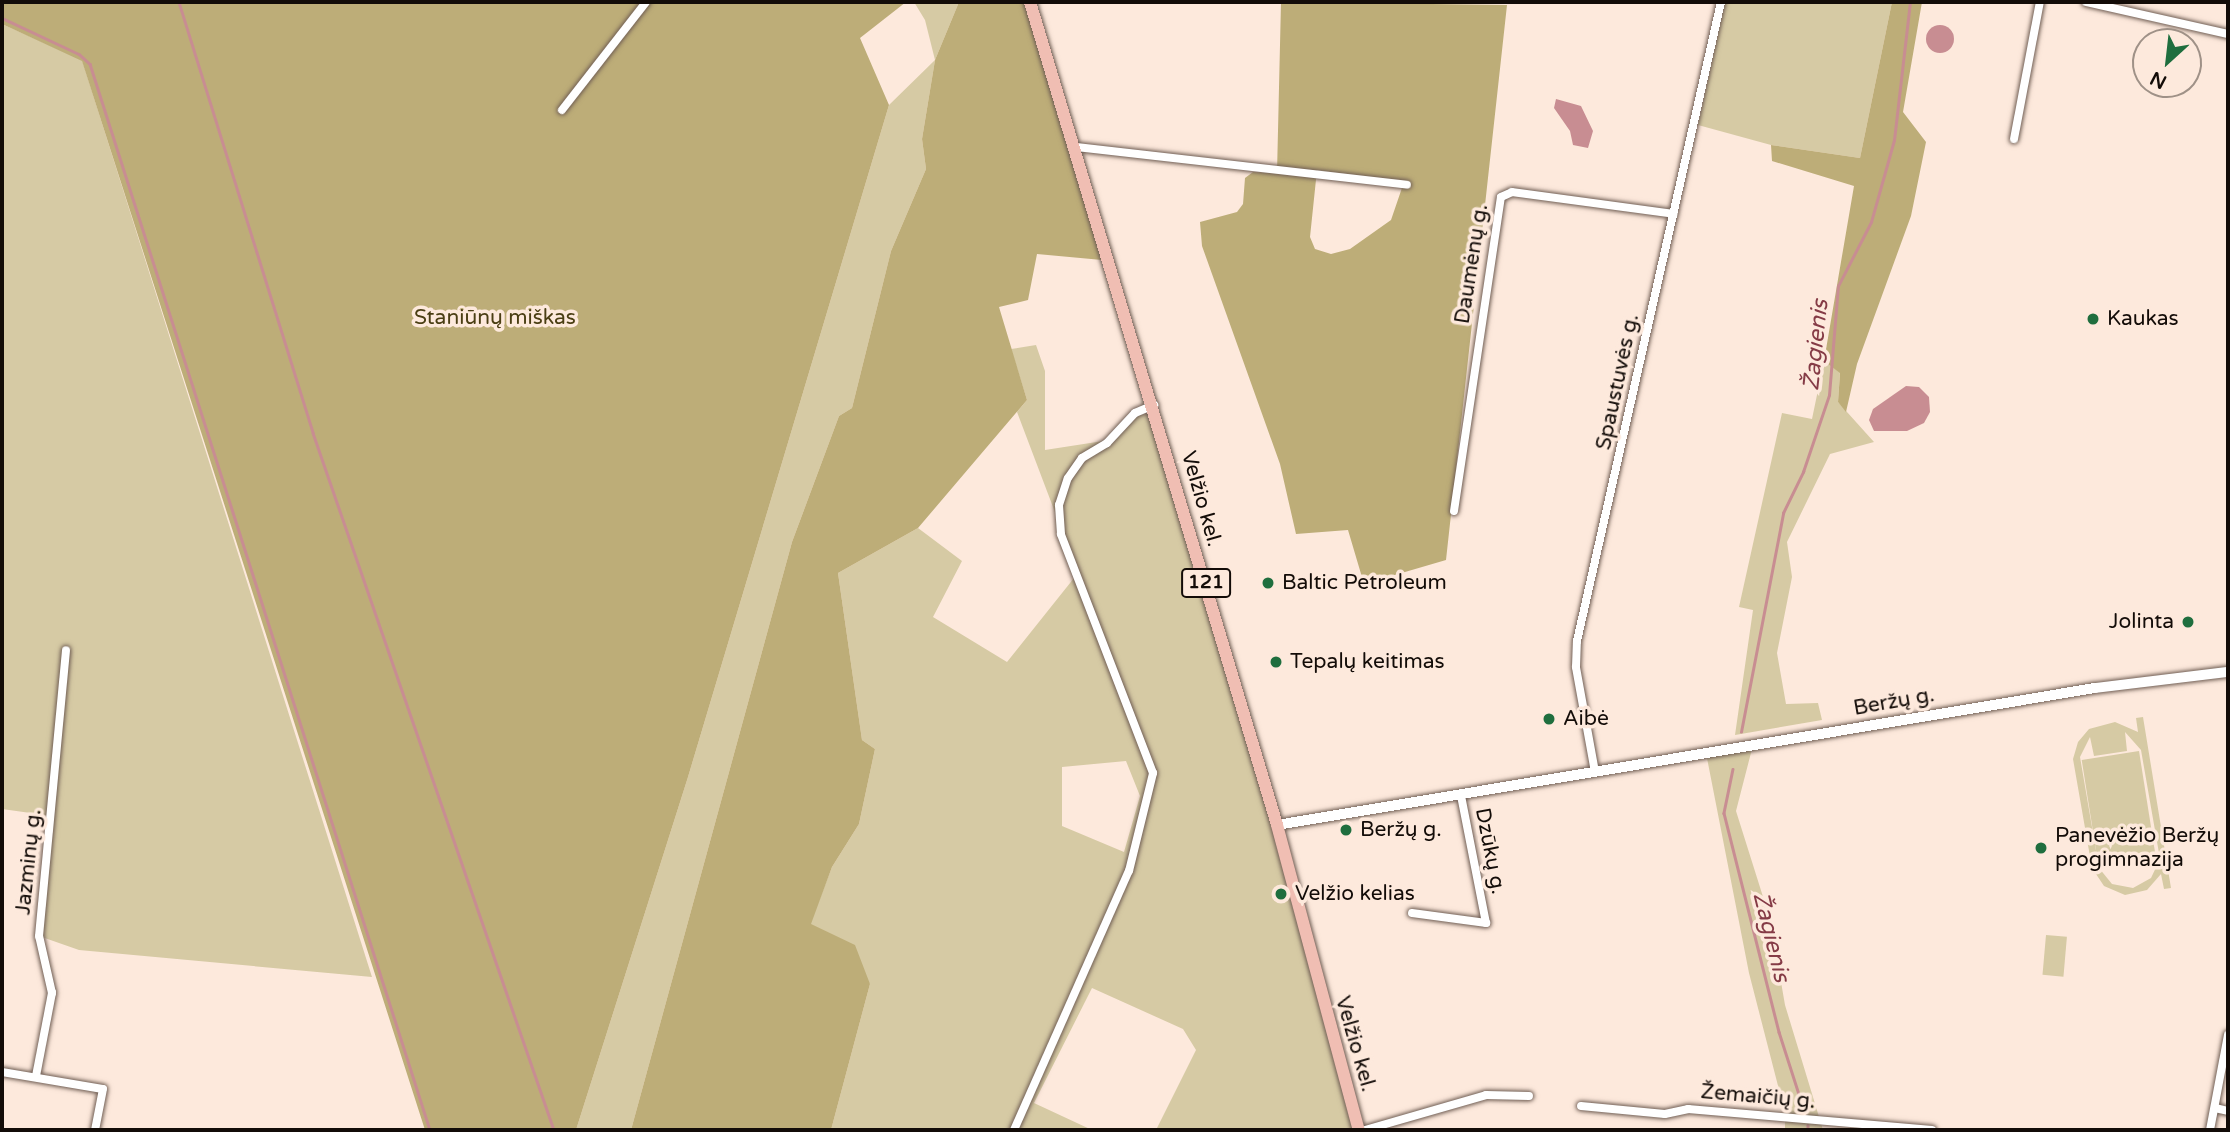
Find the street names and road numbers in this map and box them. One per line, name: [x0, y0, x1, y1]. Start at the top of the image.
street label: Daumėnų g.: [1450, 202, 1494, 326]
street label: Spaustuvės g.: [1591, 312, 1645, 452]
street label: Velžio kel.: [1175, 448, 1227, 550]
road number: 121: [1180, 568, 1232, 598]
street label: Beržų g.: [1852, 682, 1936, 722]
street label: Dzūkų g.: [1469, 806, 1511, 896]
street label: Jazminų g.: [11, 808, 47, 916]
street label: Velžio kel.: [1329, 993, 1381, 1095]
street label: Žemaičių g.: [1700, 1079, 1816, 1115]

